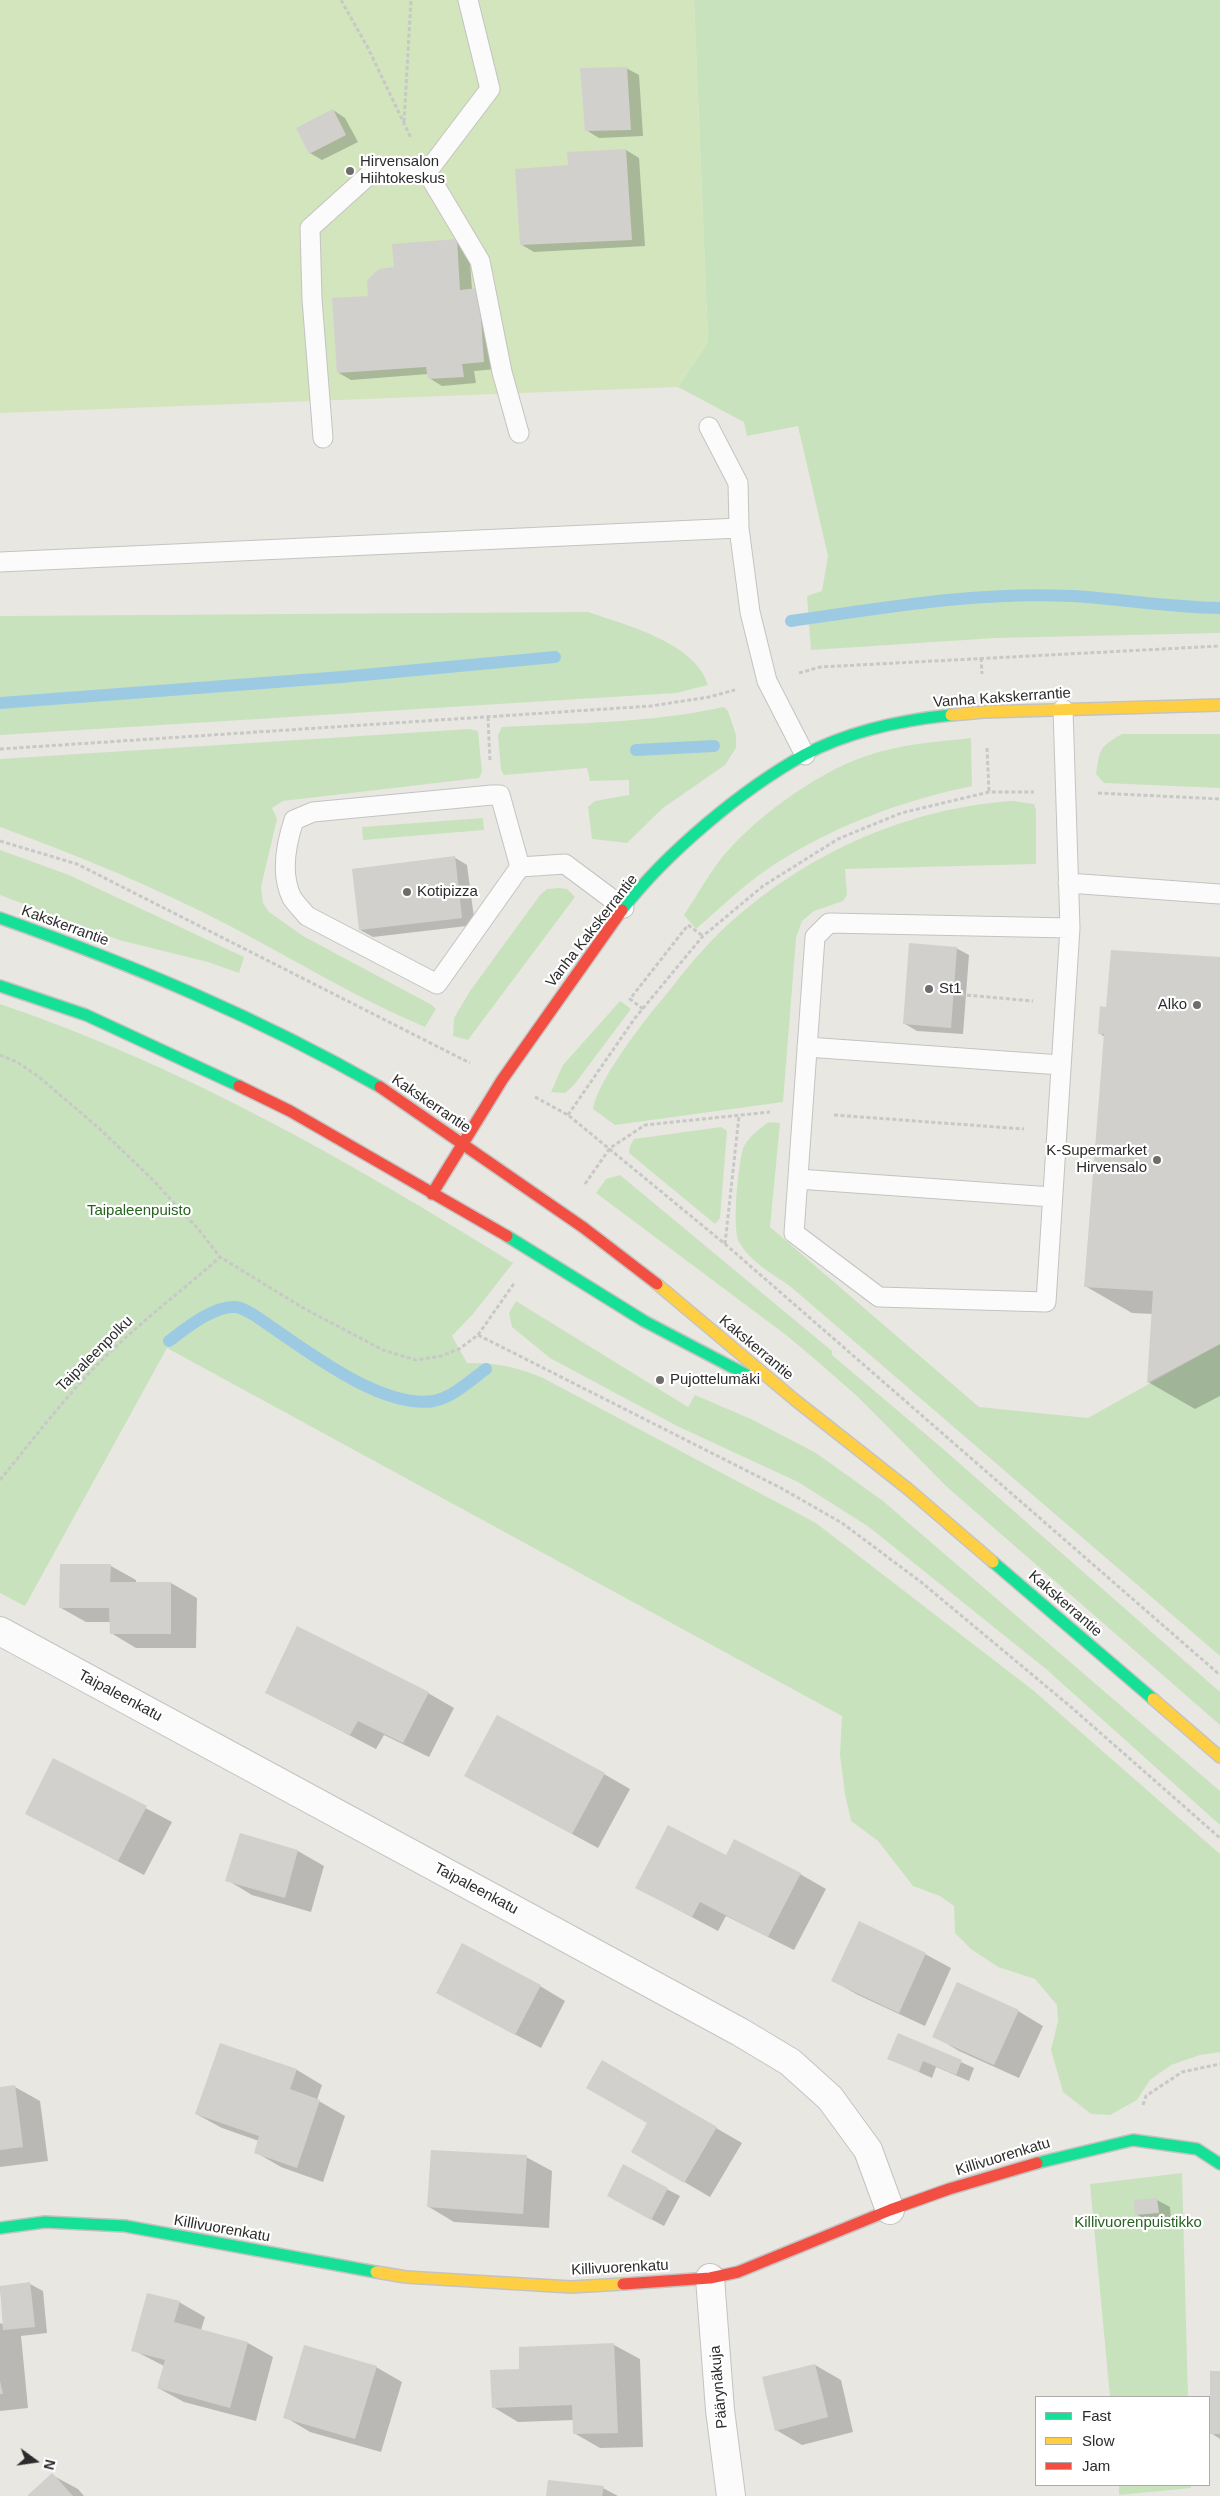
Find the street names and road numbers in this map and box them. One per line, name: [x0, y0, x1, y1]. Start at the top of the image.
street label: Vanha Kakskerrantie: [932, 684, 1072, 712]
street label: Vanha Kakskerrantie: [542, 871, 642, 991]
street label: Kakskerrantie: [19, 902, 111, 950]
street label: Kakskerrantie: [388, 1071, 474, 1137]
street label: Taipaleenpolku: [53, 1312, 137, 1396]
street label: Kakskerrantie: [715, 1312, 797, 1384]
street label: Kakskerrantie: [1024, 1567, 1106, 1641]
street label: Taipaleenkatu: [75, 1666, 165, 1726]
street label: Taipaleenkatu: [431, 1859, 521, 1919]
street label: Killivuorenkatu: [954, 2134, 1052, 2180]
street label: Killivuorenkatu: [172, 2212, 272, 2246]
street label: Killivuorenkatu: [571, 2256, 669, 2280]
street label: Päärynäkuja: [706, 2345, 732, 2429]

